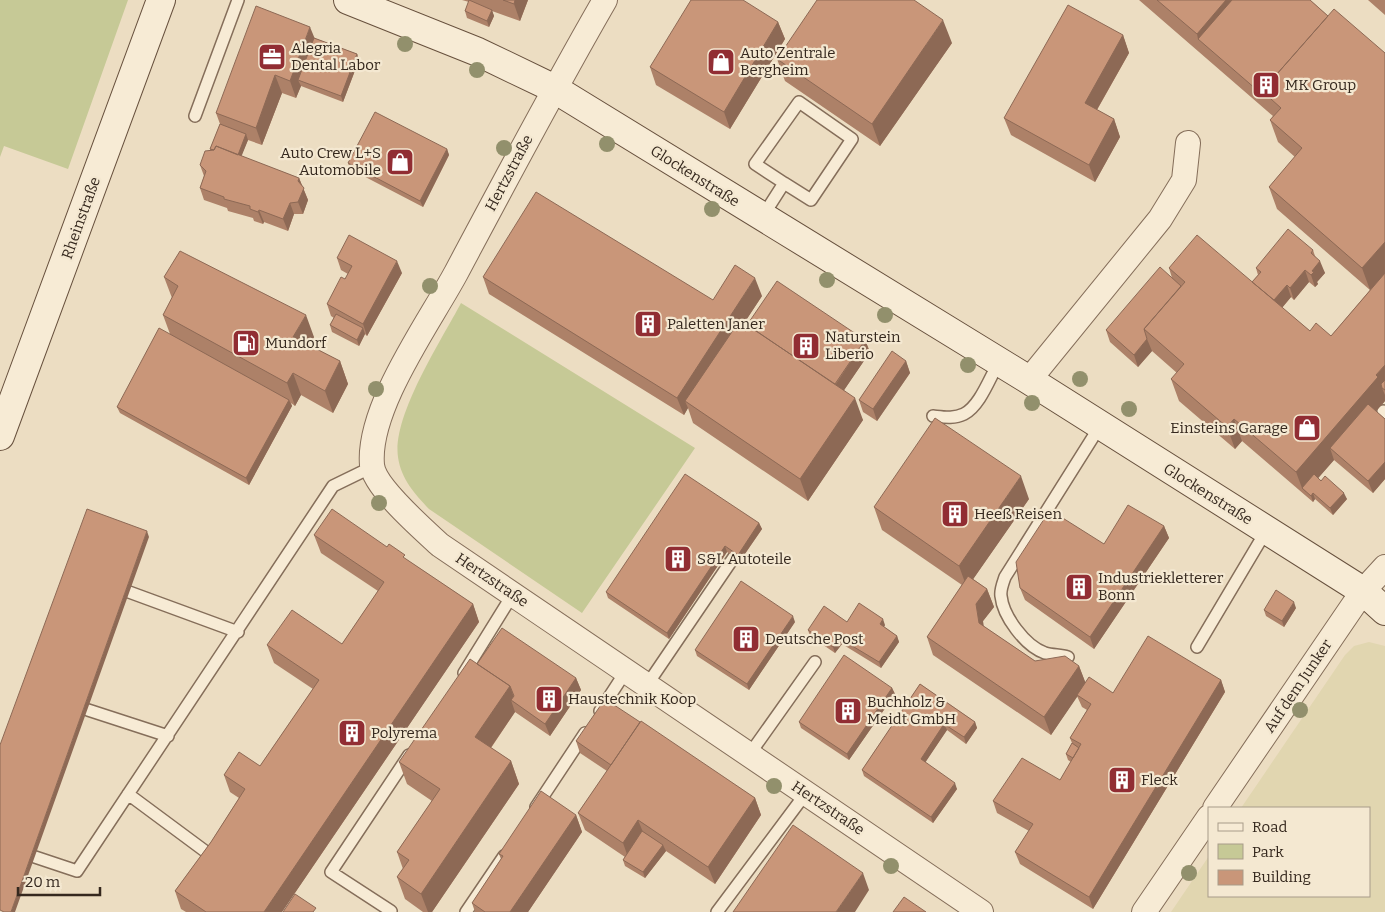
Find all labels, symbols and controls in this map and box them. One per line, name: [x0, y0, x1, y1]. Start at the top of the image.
place label: Alegria Dental Labor: [291, 39, 381, 74]
office icon: Alegria Dental Labor: [257, 42, 287, 72]
place label: Auto Zentrale Bergheim: [740, 44, 835, 79]
shop icon: Auto Zentrale Bergheim: [706, 47, 736, 77]
building icon: MK Group: [1251, 70, 1281, 100]
place label: MK Group: [1285, 76, 1356, 94]
street label: Hertzstraße: [481, 132, 537, 214]
street label: Glockenstraße: [647, 141, 743, 211]
place label: Auto Crew L+S Automobile: [280, 144, 381, 179]
shop icon: Auto Crew L+S Automobile: [385, 147, 415, 177]
street label: Rheinstraße: [58, 174, 104, 262]
building icon: Paletten Janer: [633, 309, 663, 339]
place label: Paletten Janer: [667, 315, 765, 333]
fuel station icon: Mundorf: [231, 328, 261, 358]
place label: Naturstein Liberio: [825, 328, 901, 363]
building icon: Naturstein Liberio: [791, 331, 821, 361]
place label: Mundorf: [265, 334, 328, 352]
shop icon: Einsteins Garage: [1292, 413, 1322, 443]
place label: Einsteins Garage: [1170, 419, 1288, 437]
street label: Glockenstraße: [1160, 459, 1256, 529]
building icon: Heeß Reisen: [940, 499, 970, 529]
place label: Heeß Reisen: [974, 505, 1062, 523]
building icon: S&L Autoteile: [663, 544, 693, 574]
street label: Hertzstraße: [452, 549, 532, 611]
place label: S&L Autoteile: [697, 550, 791, 568]
place label: Industriekletterer Bonn: [1098, 569, 1224, 604]
building icon: Industriekletterer Bonn: [1064, 572, 1094, 602]
building icon: Deutsche Post: [731, 624, 761, 654]
place label: Deutsche Post: [765, 630, 864, 648]
street label: Auf dem Junker: [1260, 636, 1336, 736]
building icon: Haustechnik Koop: [534, 684, 564, 714]
place label: Haustechnik Koop: [568, 690, 696, 708]
place label: Buchholz & Meidt GmbH: [867, 693, 956, 728]
building icon: Buchholz & Meidt GmbH: [833, 696, 863, 726]
building icon: Polyrema: [337, 718, 367, 748]
place label: Polyrema: [371, 724, 437, 742]
building icon: Fleck: [1107, 765, 1137, 795]
place label: Fleck: [1141, 771, 1178, 789]
street label: Hertzstraße: [788, 777, 868, 839]
legend: [1208, 807, 1370, 897]
text: Road: [1252, 818, 1287, 836]
text: Park: [1252, 843, 1284, 861]
scale bar: [18, 864, 100, 896]
text: Building: [1252, 868, 1311, 886]
text: 20 m: [25, 873, 61, 891]

